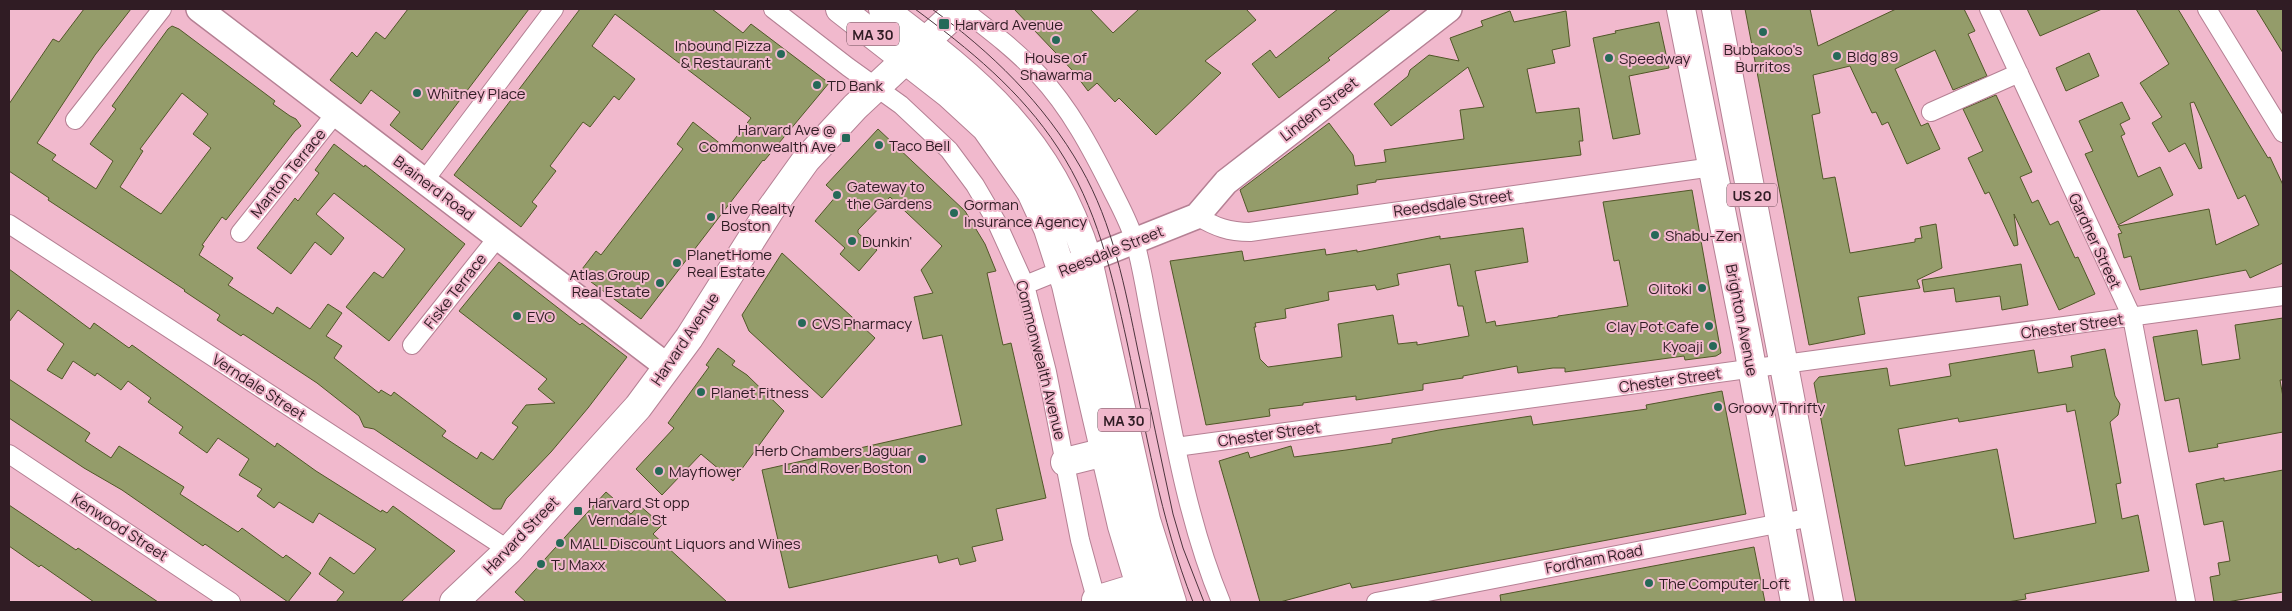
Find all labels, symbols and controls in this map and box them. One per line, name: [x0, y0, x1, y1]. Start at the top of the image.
place label: Harvard Avenue: [955, 14, 1063, 35]
marker: Harvard Avenue: [937, 17, 951, 31]
road number: MA 30: [847, 22, 899, 46]
marker: Bubbakoo's Burritos: [1757, 26, 1769, 38]
marker: House of Shawarma: [1050, 34, 1062, 46]
place label: Inbound Pizza & Restaurant: [675, 35, 771, 73]
place label: Bubbakoo's Burritos: [1724, 39, 1802, 77]
place label: Bldg 89: [1847, 46, 1898, 67]
place label: House of Shawarma: [1020, 47, 1092, 85]
marker: Inbound Pizza & Restaurant: [775, 48, 787, 60]
place label: Speedway: [1619, 48, 1690, 69]
marker: Bldg 89: [1831, 50, 1843, 62]
marker: Speedway: [1603, 52, 1615, 64]
street label: Linden Street: [1276, 72, 1362, 146]
place label: TD Bank: [827, 75, 883, 96]
marker: TD Bank: [811, 79, 823, 91]
place label: Whitney Place: [427, 83, 526, 104]
marker: Whitney Place: [411, 87, 423, 99]
place label: Harvard Ave @ Commonwealth Ave: [699, 119, 836, 157]
street label: Manton Terrace: [246, 124, 330, 222]
marker: Harvard Ave @ Commonwealth Ave: [840, 132, 852, 144]
place label: Taco Bell: [889, 135, 950, 156]
marker: Taco Bell: [873, 139, 885, 151]
street label: Brainerd Road: [389, 151, 479, 225]
place label: Gateway to the Gardens: [847, 176, 932, 214]
street label: Reedsdale Street: [1392, 184, 1514, 222]
road number: US 20: [1727, 184, 1777, 206]
marker: Gateway to the Gardens: [831, 189, 843, 201]
street label: Gardner Street: [2064, 190, 2126, 292]
place label: Gorman Insurance Agency: [964, 194, 1087, 232]
place label: Live Realty Boston: [721, 198, 795, 236]
marker: Gorman Insurance Agency: [948, 207, 960, 219]
marker: Live Realty Boston: [705, 211, 717, 223]
street label: Reesdale Street: [1055, 220, 1167, 282]
place label: Shabu-Zen: [1665, 225, 1742, 246]
marker: Shabu-Zen: [1649, 229, 1661, 241]
place label: Dunkin': [862, 231, 912, 252]
marker: Dunkin': [846, 235, 858, 247]
place label: PlanetHome Real Estate: [687, 244, 772, 282]
street label: Fiske Terrace: [419, 249, 491, 333]
marker: PlanetHome Real Estate: [671, 257, 683, 269]
street label: Brighton Avenue: [1721, 262, 1763, 378]
place label: Atlas Group Real Estate: [570, 264, 650, 302]
marker: Atlas Group Real Estate: [654, 277, 666, 289]
street label: Commonwealth Avenue: [1011, 278, 1071, 442]
place label: Olitoki: [1649, 278, 1692, 299]
marker: Olitoki: [1696, 282, 1708, 294]
street label: Harvard Avenue: [646, 288, 724, 390]
place label: EVO: [527, 306, 555, 327]
street label: Chester Street: [2019, 308, 2125, 344]
marker: EVO: [511, 310, 523, 322]
place label: CVS Pharmacy: [812, 313, 912, 334]
place label: Clay Pot Cafe: [1606, 316, 1699, 337]
marker: CVS Pharmacy: [796, 317, 808, 329]
marker: Clay Pot Cafe: [1703, 320, 1715, 332]
place label: Kyoaji: [1663, 336, 1703, 357]
marker: Kyoaji: [1707, 340, 1719, 352]
street label: Verndale Street: [208, 349, 310, 425]
street label: Chester Street: [1617, 362, 1723, 398]
place label: Planet Fitness: [711, 382, 809, 403]
marker: Planet Fitness: [695, 386, 707, 398]
place label: Groovy Thrifty: [1728, 397, 1826, 418]
marker: Groovy Thrifty: [1712, 401, 1724, 413]
road number: MA 30: [1098, 408, 1150, 432]
street label: Chester Street: [1216, 416, 1322, 452]
place label: Herb Chambers Jaguar Land Rover Boston: [755, 440, 913, 478]
marker: Herb Chambers Jaguar Land Rover Boston: [916, 453, 928, 465]
place label: Mayflower: [669, 461, 742, 482]
marker: Mayflower: [653, 465, 665, 477]
street label: Kenwood Street: [68, 488, 172, 566]
street label: Harvard Street: [478, 491, 564, 579]
place label: Harvard St opp Verndale St: [588, 492, 690, 530]
marker: Harvard St opp Verndale St: [572, 505, 584, 517]
place label: MALL Discount Liquors and Wines: [570, 533, 801, 554]
marker: MALL Discount Liquors and Wines: [554, 537, 566, 549]
street label: Fordham Road: [1543, 539, 1645, 579]
place label: TJ Maxx: [551, 554, 606, 575]
marker: TJ Maxx: [535, 558, 547, 570]
place label: The Computer Loft: [1659, 573, 1789, 594]
marker: The Computer Loft: [1643, 577, 1655, 589]

